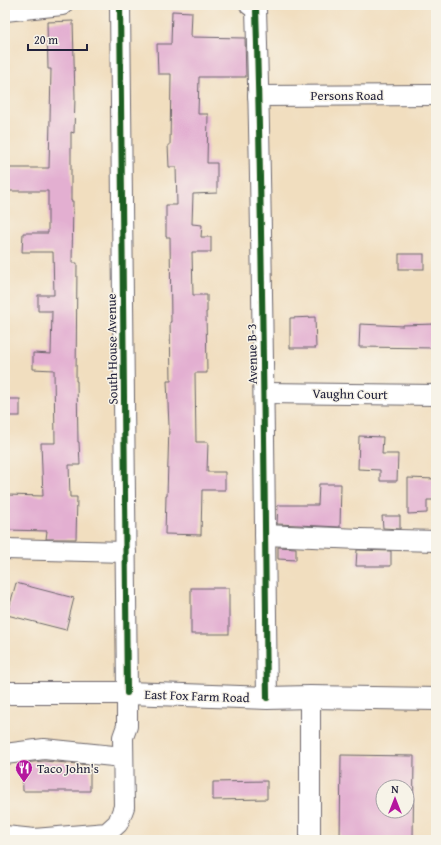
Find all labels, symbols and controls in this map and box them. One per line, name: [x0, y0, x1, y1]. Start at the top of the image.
scale bar: [28, 26, 87, 52]
text: 20 m: [34, 31, 58, 48]
street label: Persons Road: [311, 86, 383, 105]
street label: South House Avenue: [102, 293, 122, 405]
street label: Avenue B-3: [242, 323, 262, 385]
street label: Vaughn Court: [312, 384, 388, 404]
street label: East Fox Farm Road: [144, 685, 250, 707]
restaurant icon: Taco John's: [14, 758, 34, 783]
place label: Taco John's: [37, 759, 99, 778]
north arrow: [375, 779, 415, 819]
text: N: [391, 781, 399, 797]

